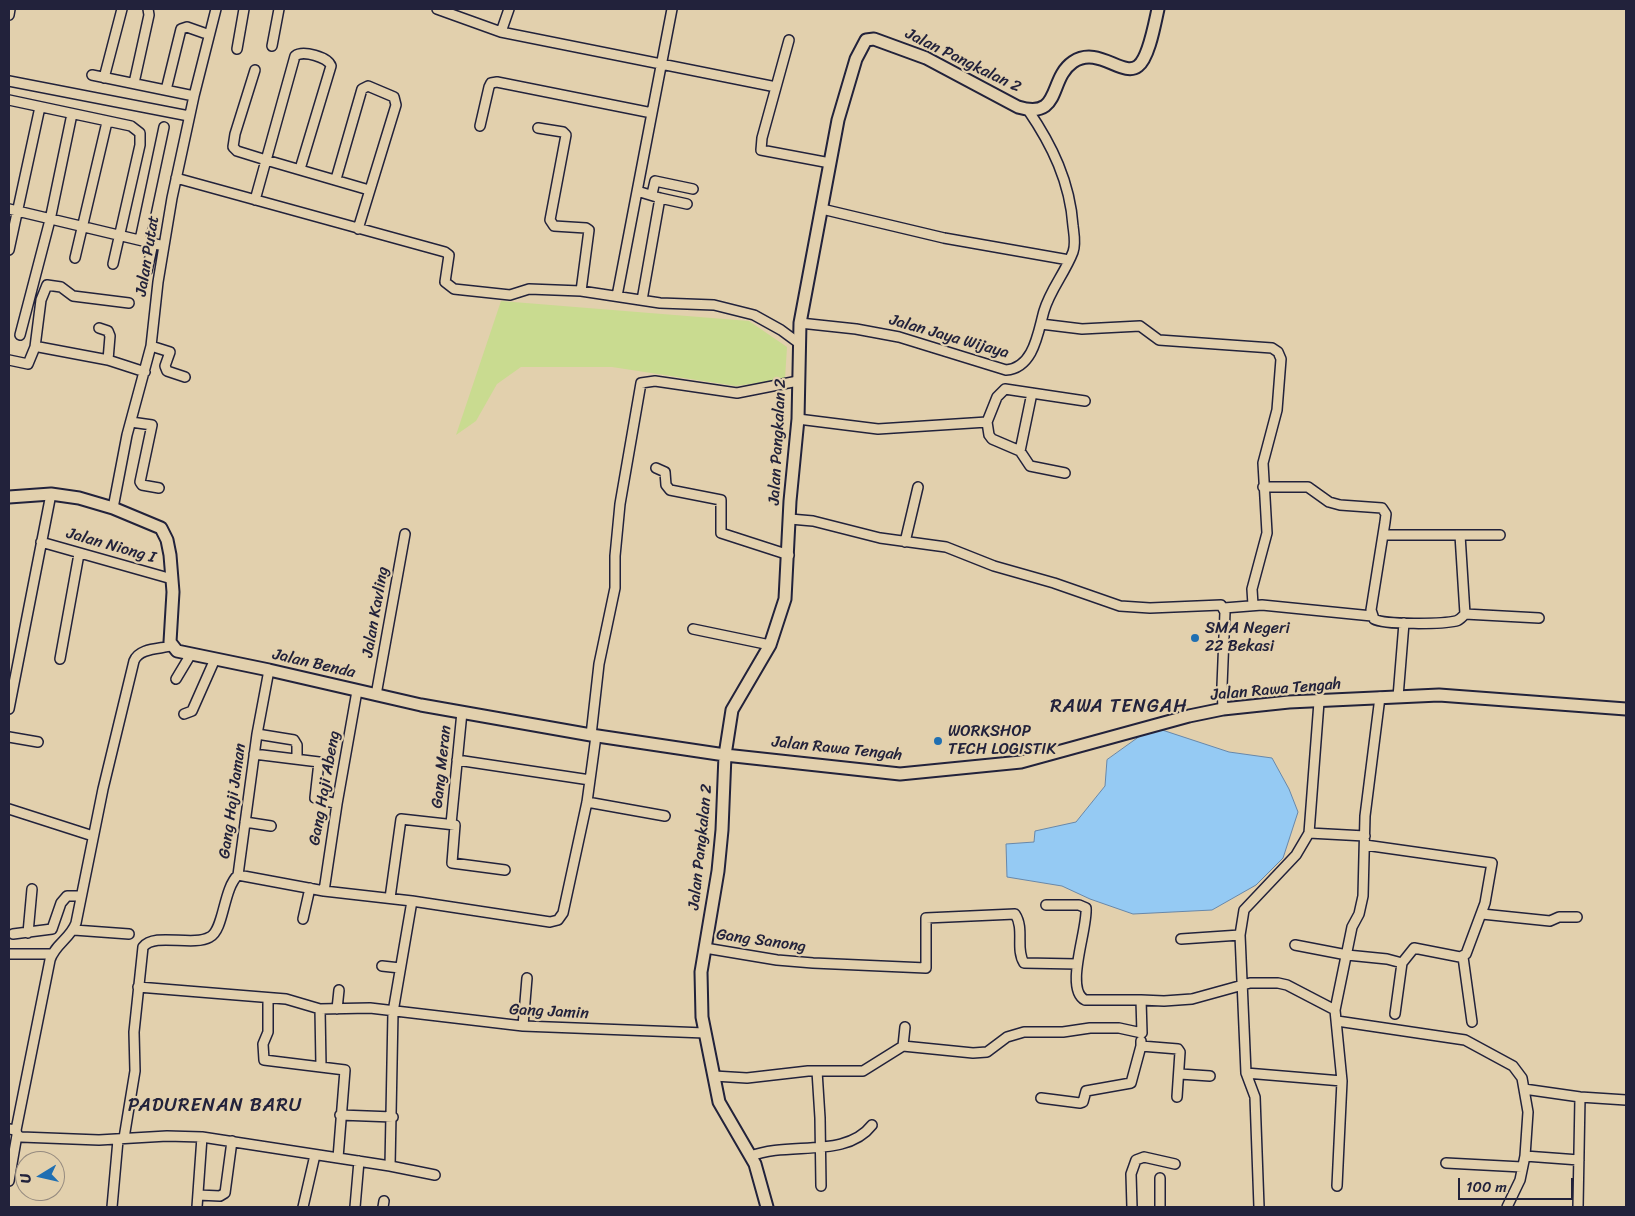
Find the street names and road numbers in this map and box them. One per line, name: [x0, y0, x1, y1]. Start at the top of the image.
street label: Jalan Pangkalan 2: [902, 25, 1024, 97]
street label: Jalan Putat: [132, 214, 164, 298]
street label: Jalan Jaya Wijaya: [887, 311, 1011, 363]
street label: Jalan Pangkalan 2: [765, 378, 791, 506]
street label: Jalan Niong I: [64, 524, 158, 568]
street label: Jalan Kavling: [359, 565, 393, 659]
street label: Jalan Benda: [271, 645, 357, 683]
street label: Jalan Rawa Tengah: [1210, 675, 1342, 705]
street label: Gang Meran: [428, 725, 456, 809]
street label: Gang Haji Abeng: [305, 729, 345, 847]
street label: Jalan Rawa Tengah: [771, 733, 903, 765]
street label: Gang Haji Jaman: [215, 742, 251, 860]
street label: Jalan Pangkalan 2: [685, 783, 717, 911]
street label: Gang Sanong: [715, 925, 807, 957]
street label: Gang Jamin: [509, 1000, 589, 1024]

